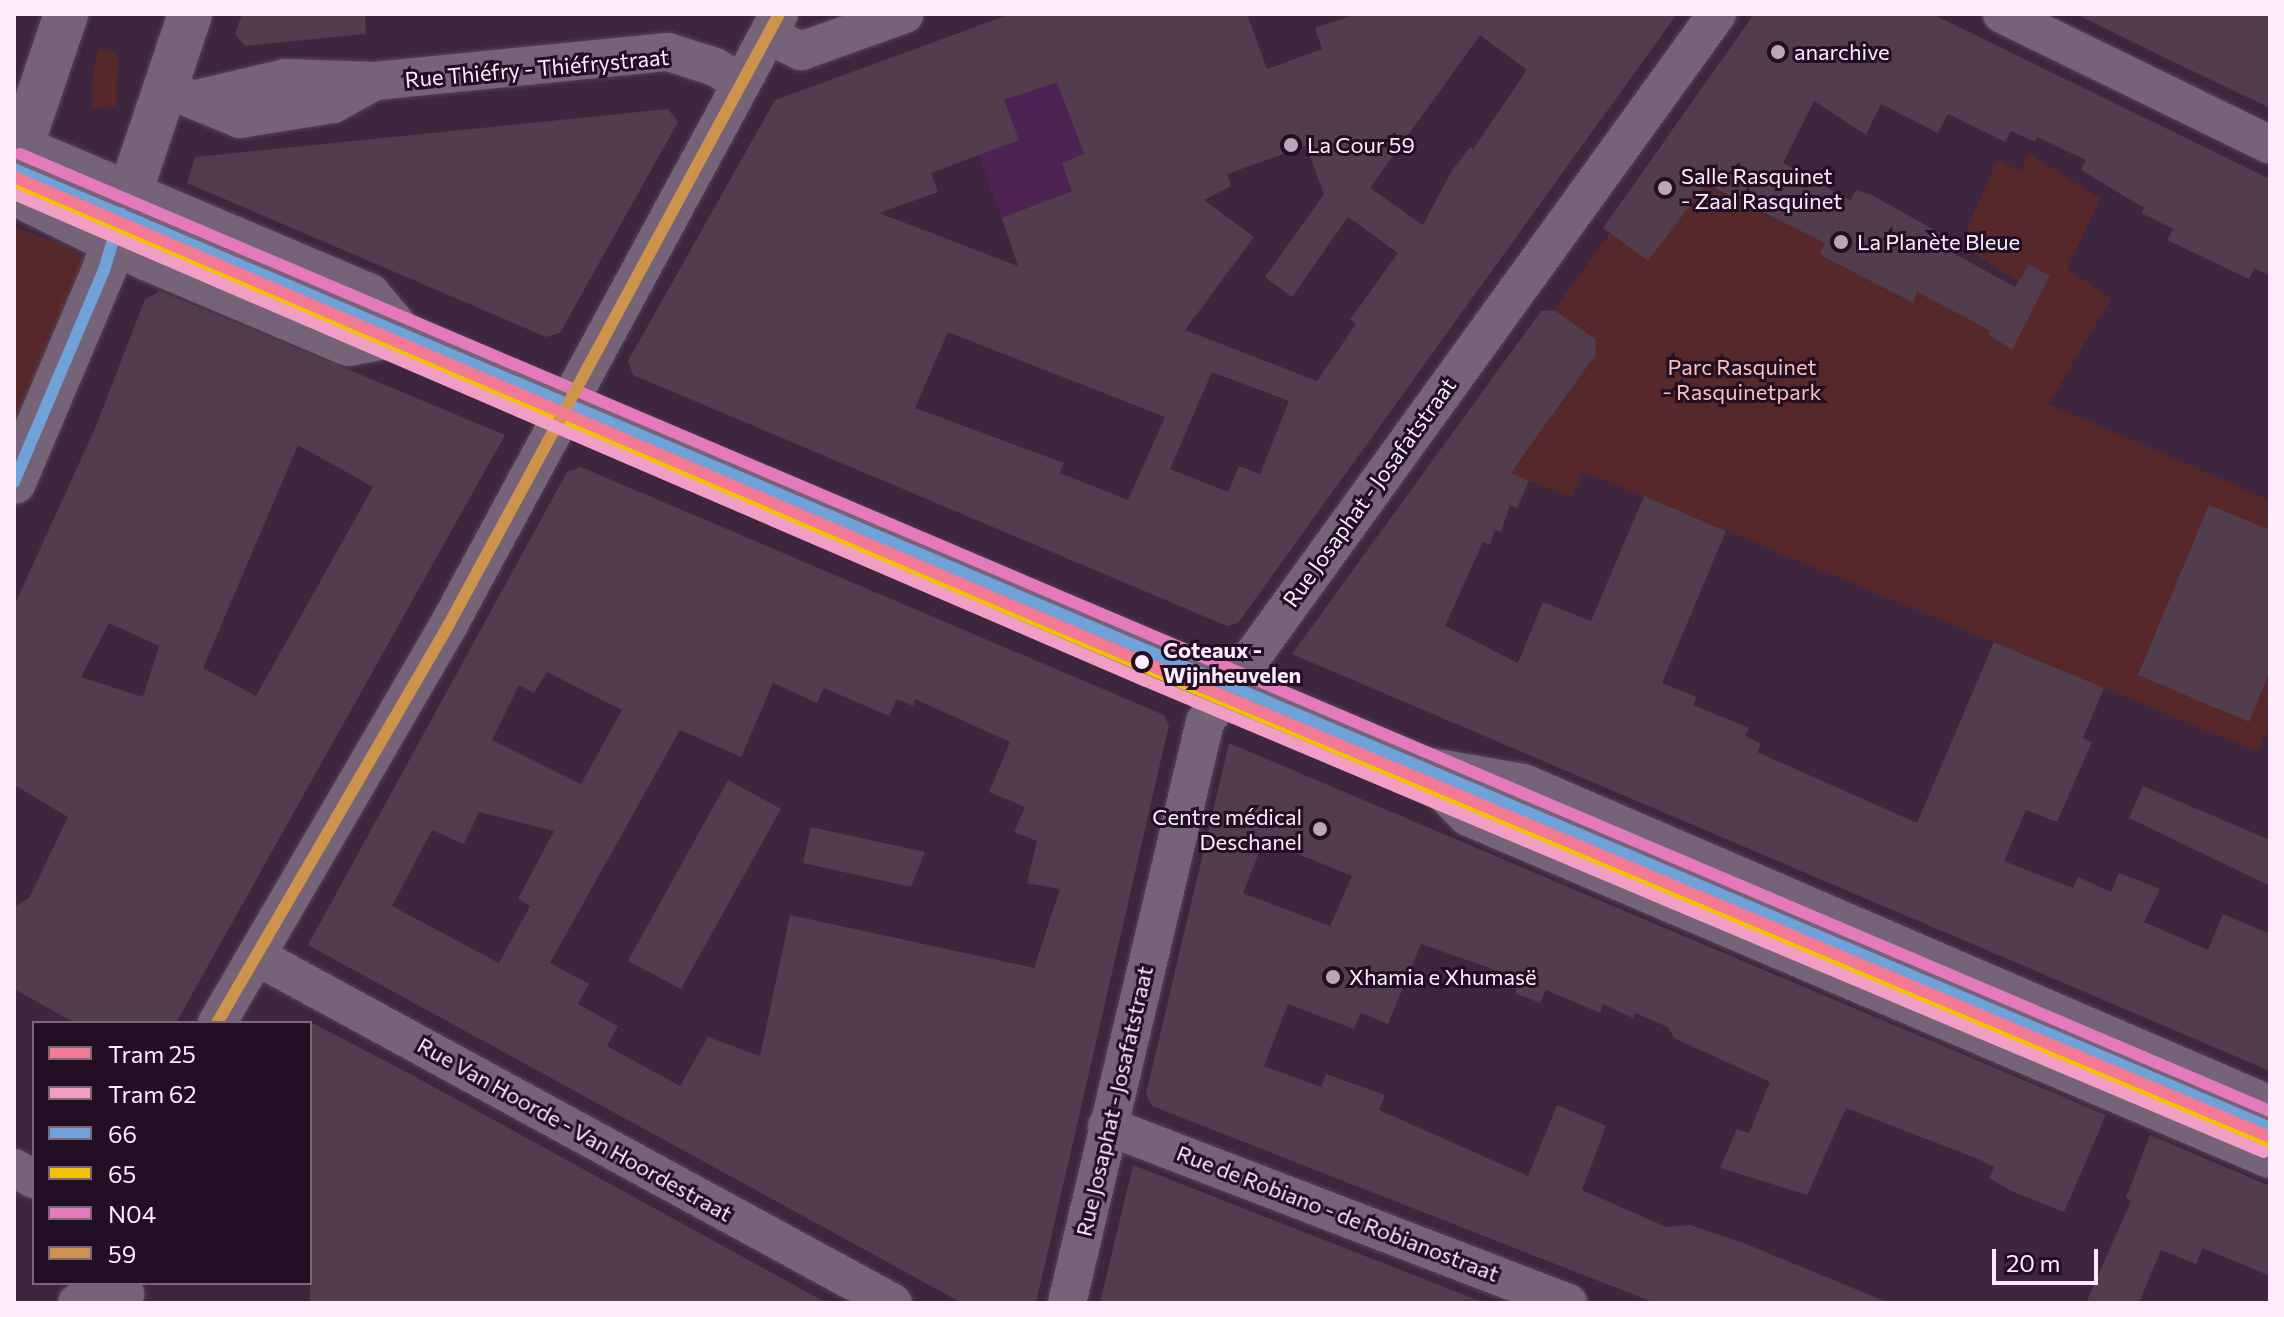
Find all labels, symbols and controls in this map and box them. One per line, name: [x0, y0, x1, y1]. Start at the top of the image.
place label: anarchive: [1794, 39, 1890, 65]
street label: Rue Thiéfry - Thiéfrystraat: [404, 43, 670, 93]
marker: anarchive: [1769, 43, 1787, 61]
place label: La Cour 59: [1307, 132, 1415, 158]
marker: La Cour 59: [1282, 136, 1300, 154]
place label: Salle Rasquinet - Zaal Rasquinet: [1681, 162, 1842, 214]
marker: Salle Rasquinet - Zaal Rasquinet: [1656, 179, 1674, 197]
place label: La Planète Bleue: [1857, 229, 2020, 255]
marker: La Planète Bleue: [1832, 233, 1850, 251]
park label: Parc Rasquinet - Rasquinetpark: [1663, 353, 1821, 404]
street label: Rue Josaphat - Josafatstraat: [1277, 372, 1461, 612]
place label: Coteaux - Wijnheuvelen: [1163, 636, 1301, 688]
marker: Coteaux - Wijnheuvelen: [1128, 648, 1156, 676]
place label: Centre médical Deschanel: [1152, 803, 1302, 854]
marker: Centre médical Deschanel: [1309, 818, 1331, 840]
street label: Rue Josaphat - Josafatstraat: [1070, 963, 1158, 1239]
place label: Xhamia e Xhumasë: [1349, 964, 1537, 990]
marker: Xhamia e Xhumasë: [1324, 968, 1342, 986]
legend: [32, 1021, 312, 1285]
street label: Rue Van Hoorde - Van Hoordestraat: [413, 1031, 737, 1227]
text: Tram 25: [108, 1039, 196, 1068]
text: Tram 62: [108, 1079, 197, 1108]
text: 66: [108, 1119, 137, 1148]
street label: Rue de Robiano - de Robianostraat: [1173, 1139, 1503, 1287]
text: 65: [108, 1159, 136, 1188]
text: N04: [108, 1199, 156, 1228]
scale bar: [1996, 1233, 2102, 1283]
text: 59: [108, 1239, 136, 1268]
text: 20 m: [2006, 1248, 2060, 1277]

